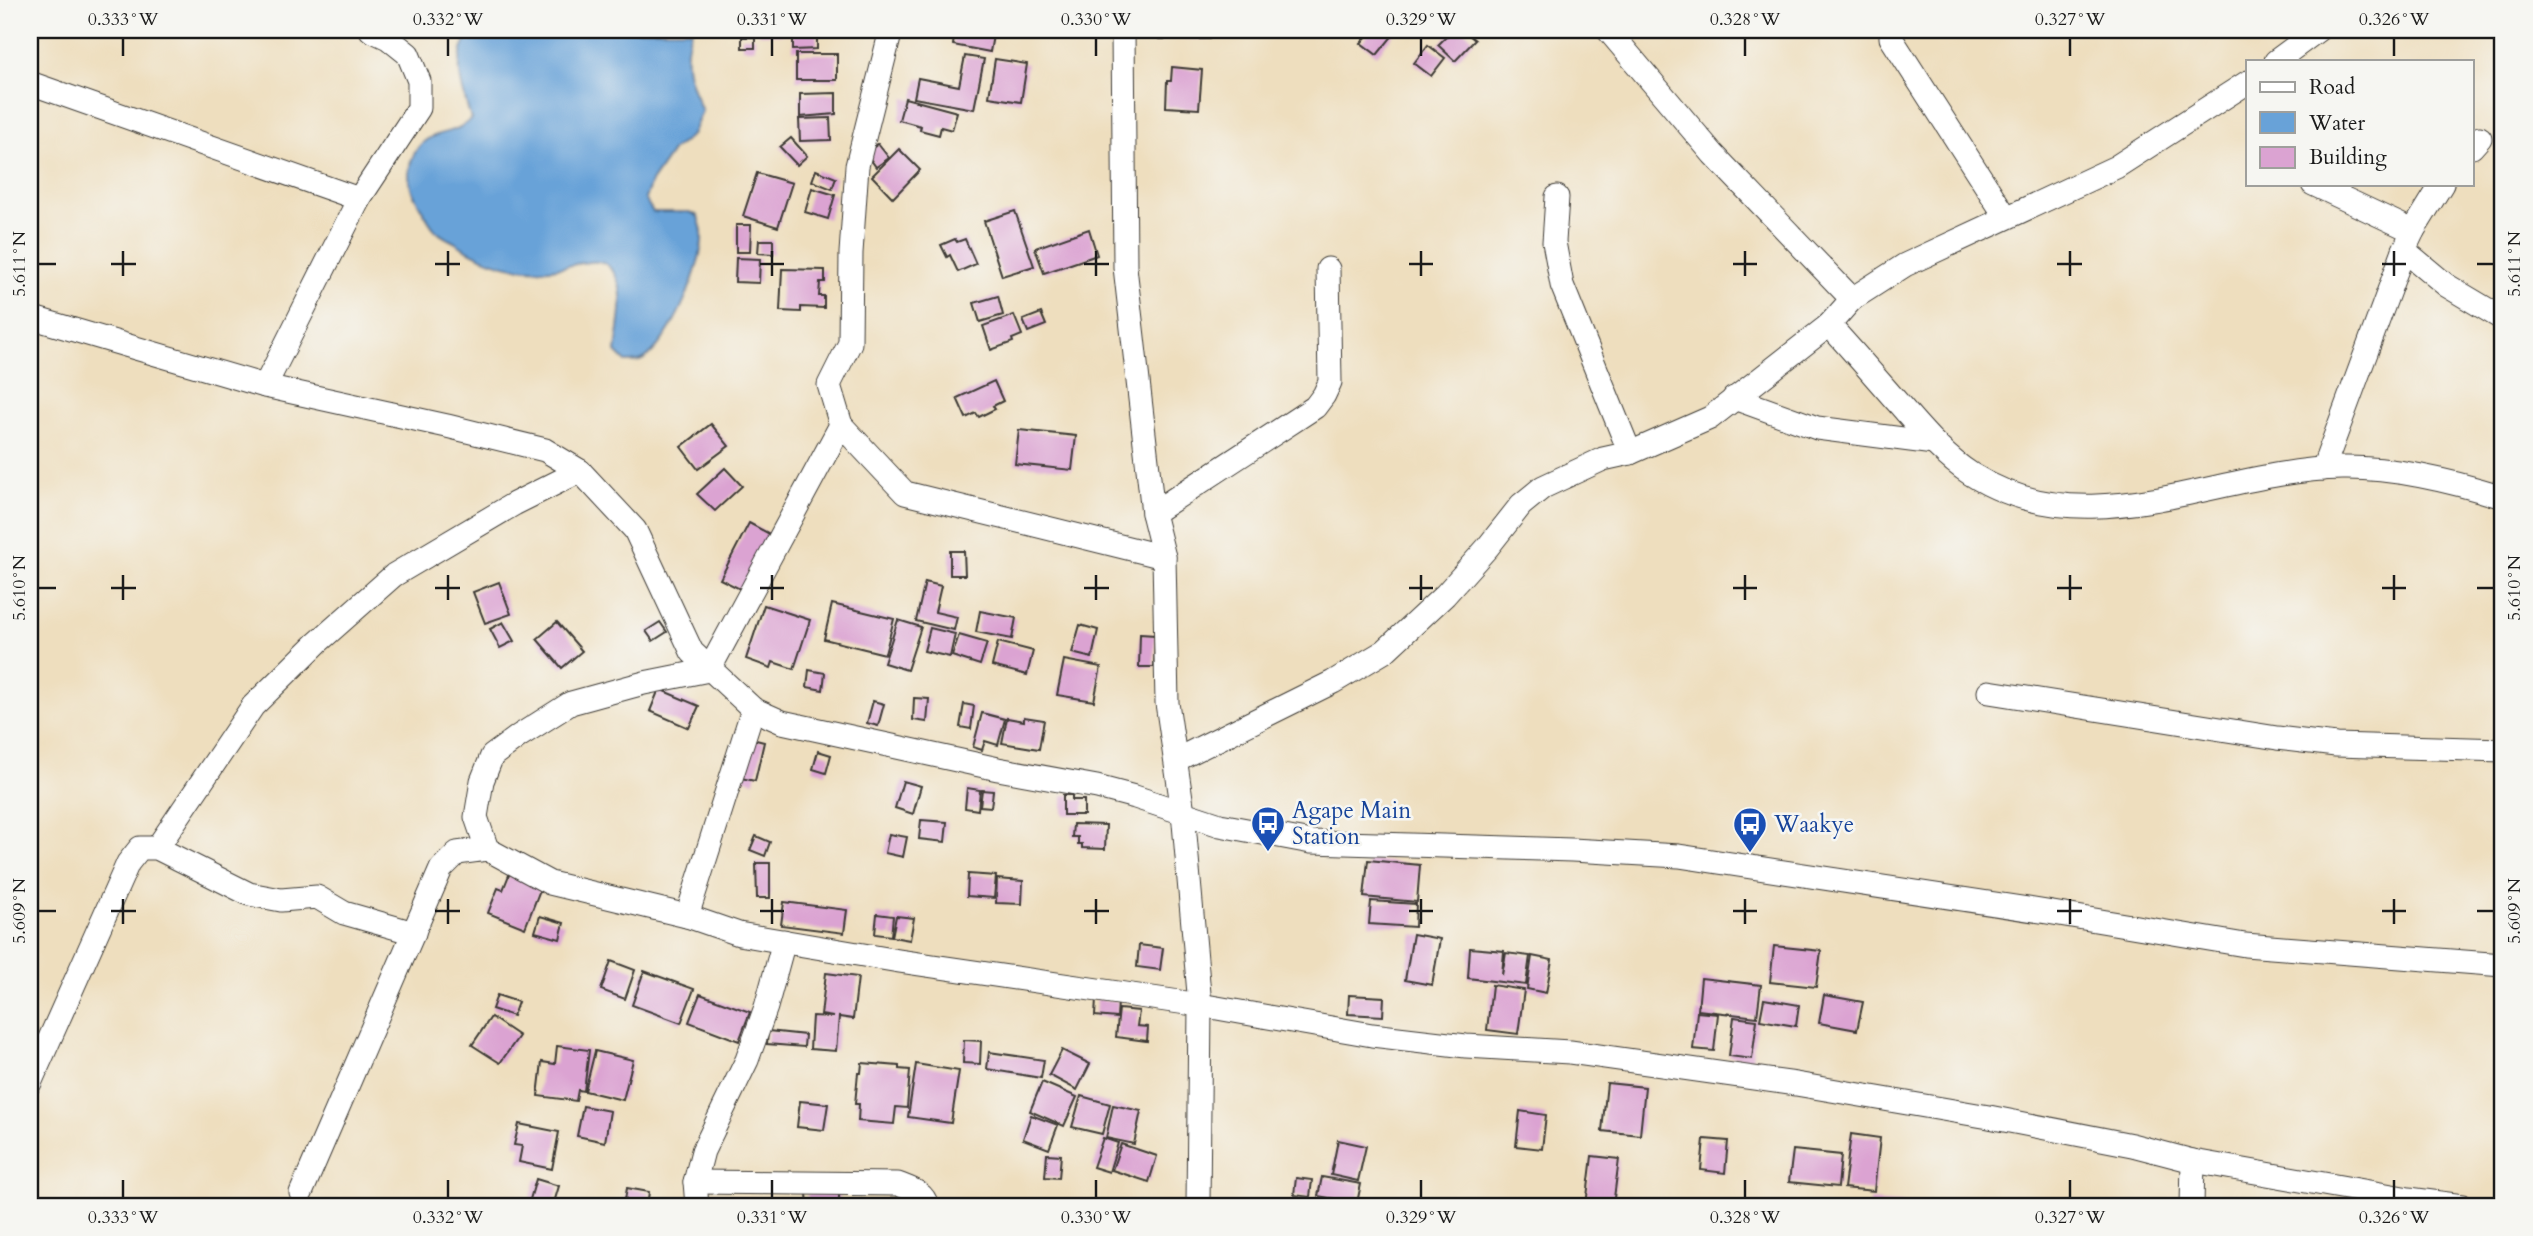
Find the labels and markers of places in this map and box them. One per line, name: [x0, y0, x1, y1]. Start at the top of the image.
place label: Agape Main Station: [1292, 795, 1411, 852]
bus stop icon: Agape Main Station: [1249, 804, 1287, 853]
bus stop icon: Waakye: [1731, 805, 1769, 854]
place label: Waakye: [1773, 809, 1854, 840]

